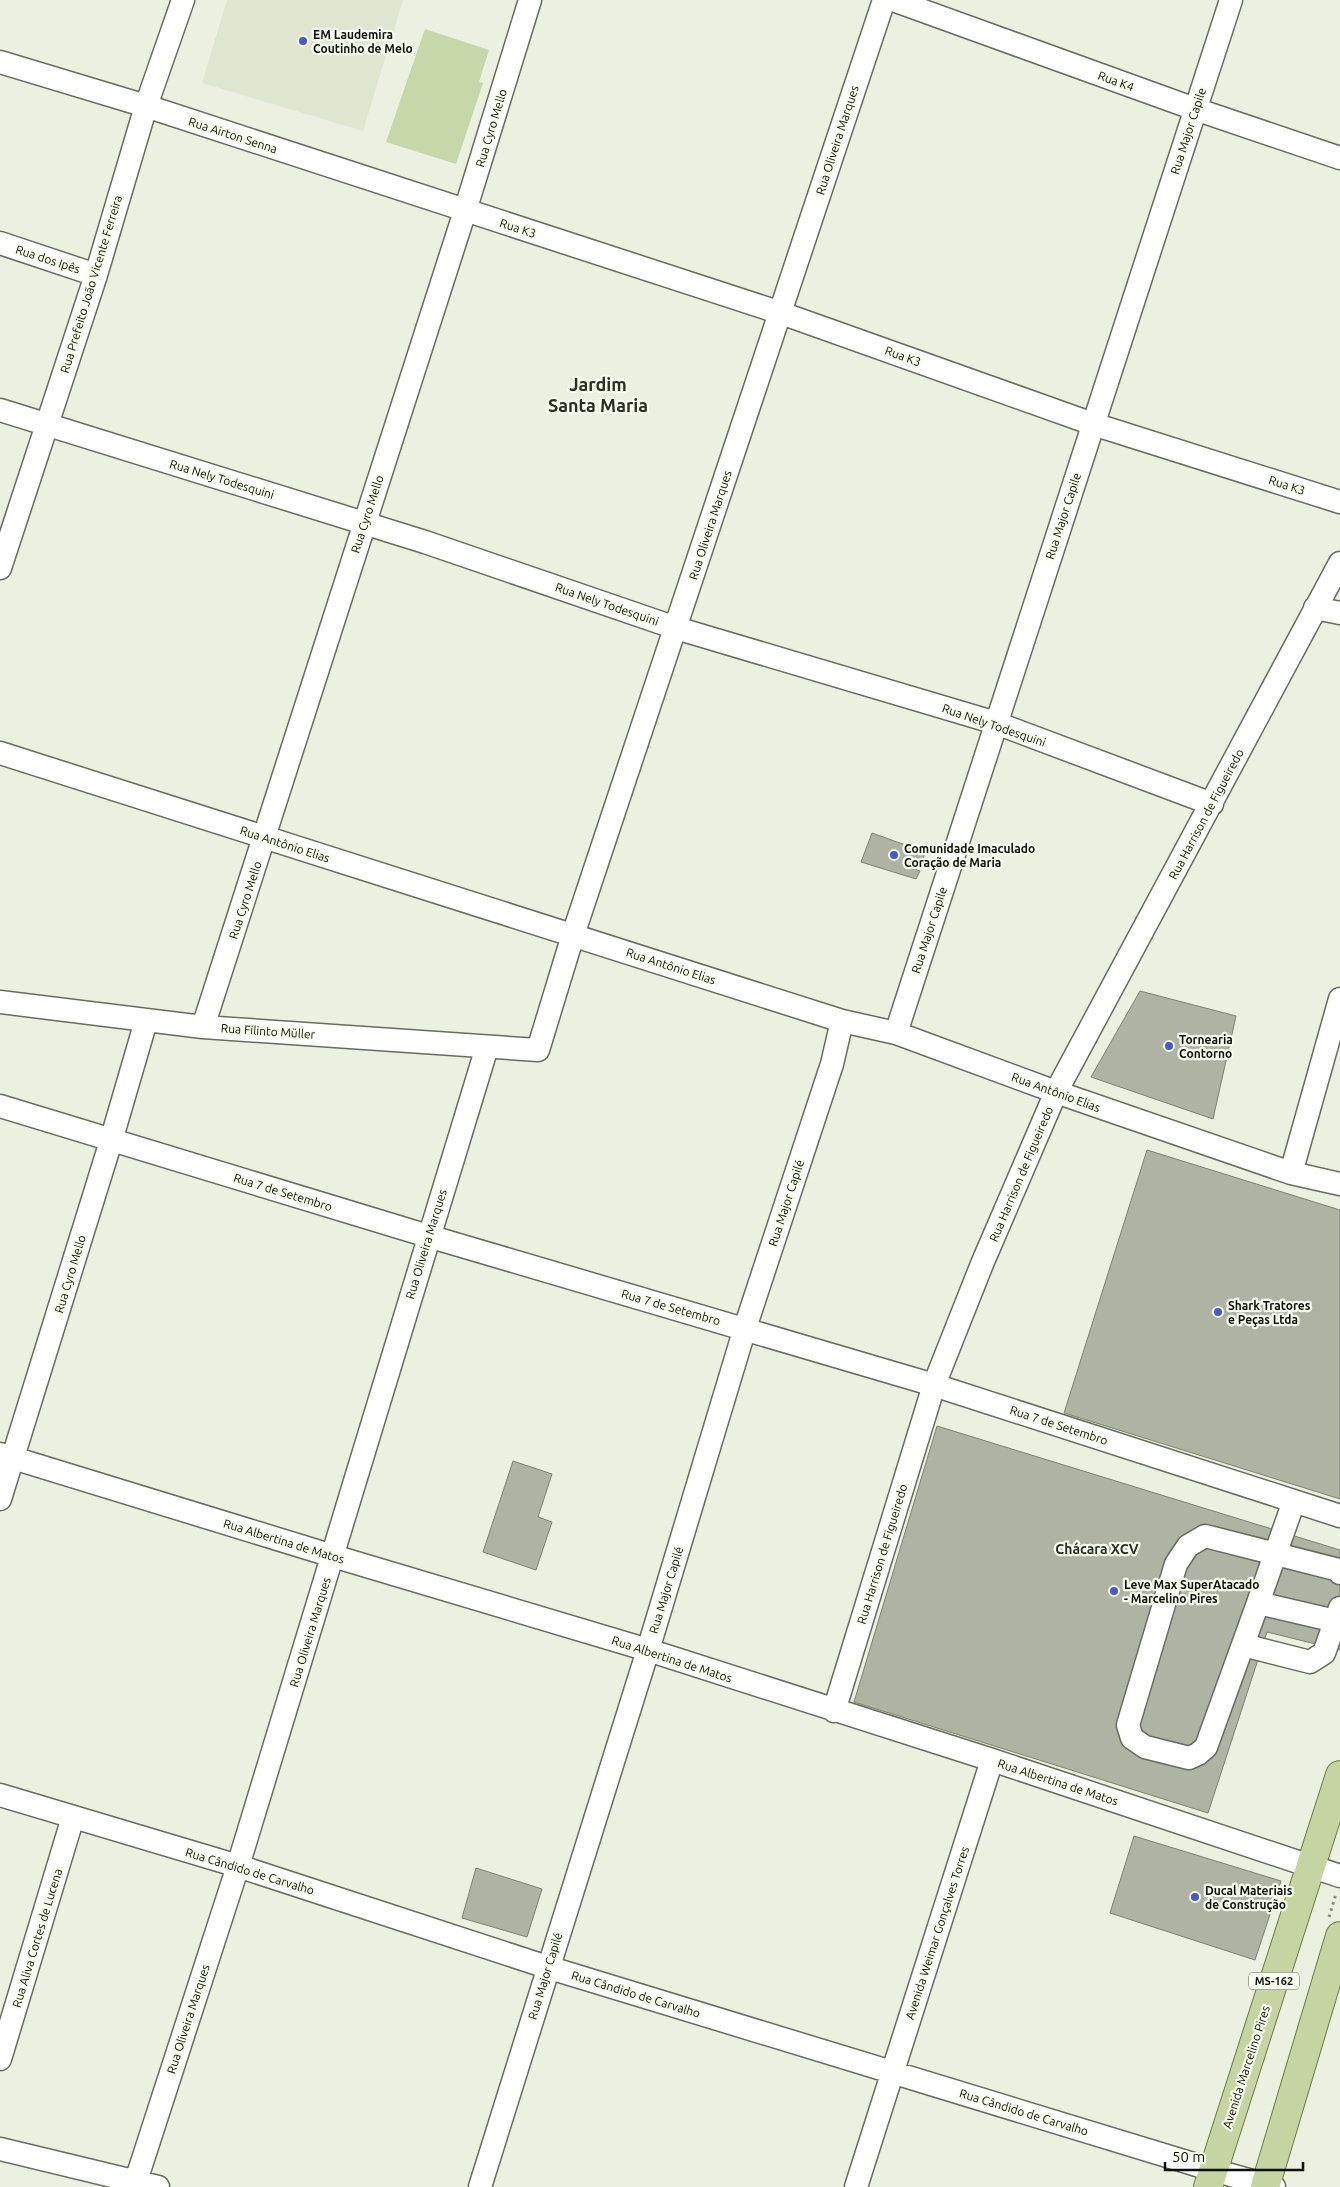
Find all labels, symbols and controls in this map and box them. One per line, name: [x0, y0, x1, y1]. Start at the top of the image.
place label: EM Laudemira Coutinho de Melo: [313, 28, 413, 55]
marker: EM Laudemira Coutinho de Melo: [297, 35, 309, 47]
street label: Rua K4: [1096, 69, 1136, 94]
street label: Rua Oliveira Marques: [813, 84, 861, 196]
street label: Rua Major Capile: [1168, 86, 1208, 176]
street label: Rua Cyro Mello: [473, 87, 509, 169]
street label: Rua Airton Senna: [187, 115, 279, 155]
street label: Rua Prefeito João Vicente Ferreira: [58, 194, 124, 374]
street label: Rua K3: [498, 216, 538, 240]
street label: Rua dos Ipês: [14, 242, 82, 276]
street label: Rua K3: [883, 344, 923, 368]
district label: Jardim Santa Maria: [548, 374, 648, 415]
street label: Rua Nely Todesquini: [168, 457, 276, 501]
street label: Rua Oliveira Marques: [686, 469, 734, 581]
street label: Rua Major Capile: [1043, 471, 1083, 561]
street label: Rua Cyro Mello: [348, 473, 386, 555]
street label: Rua K3: [1267, 473, 1307, 497]
street label: Rua Nely Todesquini: [554, 580, 661, 628]
street label: Rua Nely Todesquini: [941, 701, 1048, 749]
street label: Rua Harrison de Figueiredo: [1166, 747, 1246, 881]
street label: Rua Antônio Elias: [239, 823, 331, 865]
place label: Comunidade Imaculado Coração de Maria: [904, 842, 1035, 871]
marker: Comunidade Imaculado Coração de Maria: [888, 849, 900, 861]
street label: Rua Cyro Mello: [226, 859, 264, 941]
street label: Rua Major Capile: [909, 885, 949, 975]
street label: Rua Antônio Elias: [625, 945, 717, 987]
street label: Rua Filinto Müller: [220, 1021, 316, 1041]
place label: Tornearia Contorno: [1179, 1033, 1233, 1060]
marker: Tornearia Contorno: [1163, 1040, 1175, 1052]
street label: Rua Antônio Elias: [1010, 1070, 1102, 1114]
street label: Rua Harrison de Figueiredo: [987, 1104, 1055, 1244]
street label: Rua Major Capilé: [766, 1158, 806, 1248]
street label: Rua 7 de Setembro: [232, 1171, 334, 1213]
street label: Rua Oliveira Marques: [403, 1187, 449, 1301]
street label: Rua Cyro Mello: [52, 1233, 88, 1315]
street label: Rua 7 de Setembro: [620, 1287, 722, 1327]
place label: Shark Tratores e Peças Ltda: [1228, 1299, 1311, 1328]
marker: Shark Tratores e Peças Ltda: [1212, 1306, 1224, 1318]
street label: Rua 7 de Setembro: [1008, 1403, 1110, 1447]
street label: Rua Harrison de Figueiredo: [854, 1482, 910, 1626]
street label: Rua Albertina de Matos: [222, 1516, 346, 1566]
district label: Chácara XCV: [1055, 1541, 1139, 1557]
street label: Rua Major Capilé: [647, 1545, 685, 1635]
street label: Rua Oliveira Marques: [287, 1575, 333, 1689]
place label: Leve Max SuperAtacado - Marcelino Pires: [1124, 1578, 1260, 1605]
marker: Leve Max SuperAtacado - Marcelino Pires: [1108, 1585, 1120, 1597]
street label: Rua Albertina de Matos: [610, 1633, 734, 1685]
street label: Rua Albertina de Matos: [996, 1756, 1120, 1808]
street label: Rua Cândido de Carvalho: [184, 1845, 316, 1897]
street label: Avenida Weimar Gonçalves Torres: [903, 1845, 971, 2021]
street label: Rua Aliva Cortes de Lucena: [10, 1867, 64, 2009]
place label: Ducal Materiais de Construção: [1205, 1884, 1293, 1913]
marker: Ducal Materiais de Construção: [1189, 1891, 1201, 1903]
street label: Rua Major Capilé: [526, 1931, 564, 2021]
street label: Rua Oliveira Marques: [164, 1963, 212, 2075]
street label: Rua Cândido de Carvalho: [570, 1968, 702, 2020]
road number: MS-162: [1249, 1972, 1299, 1990]
street label: Avenida Marcelino Pires: [1220, 2004, 1272, 2130]
street label: Rua Cândido de Carvalho: [958, 2086, 1090, 2138]
scale bar: [1165, 2140, 1302, 2172]
text: 50 m: [1172, 2148, 1205, 2165]

